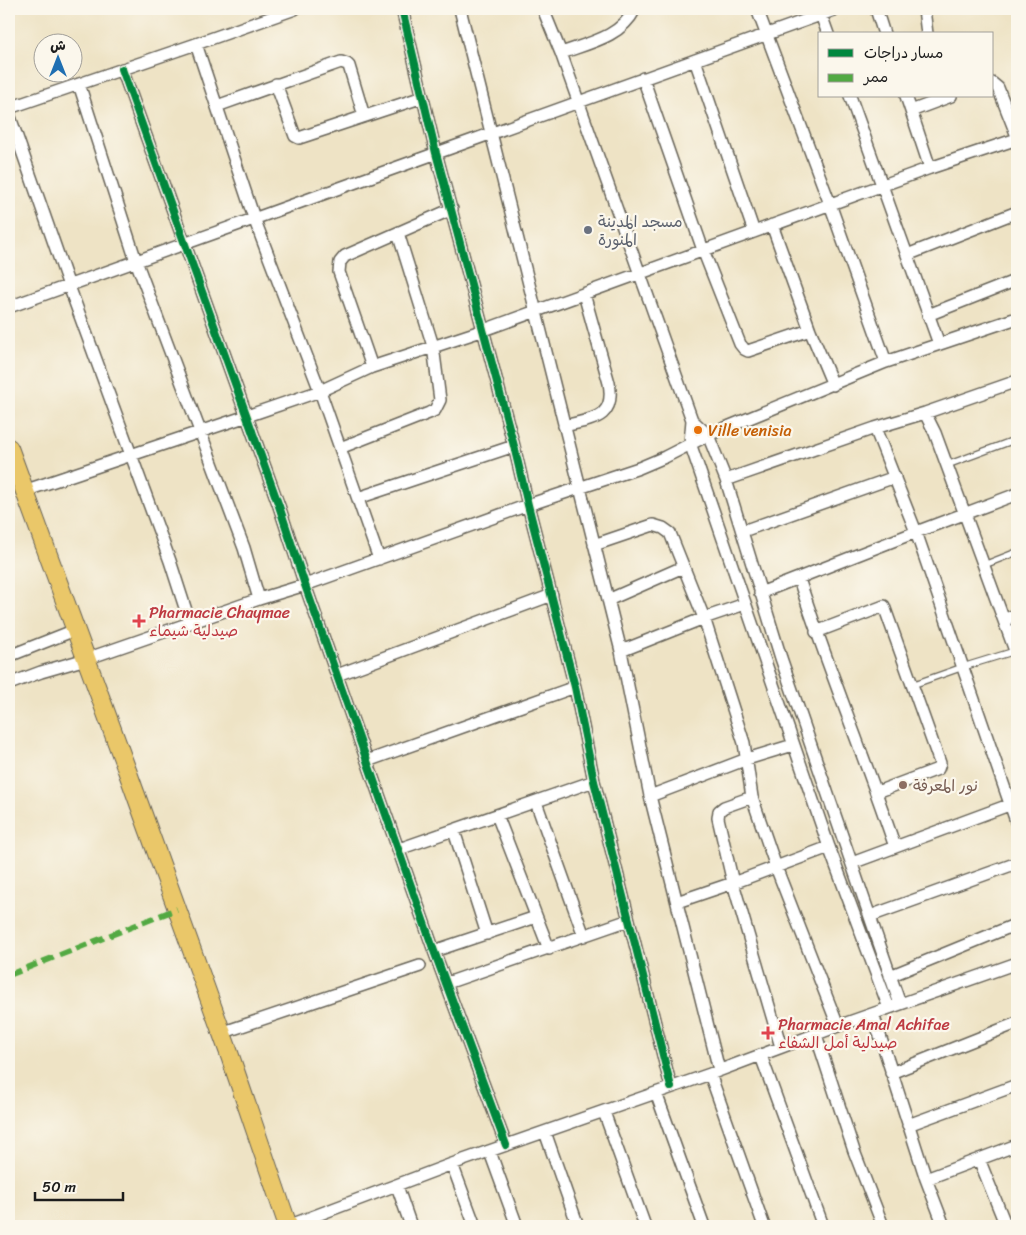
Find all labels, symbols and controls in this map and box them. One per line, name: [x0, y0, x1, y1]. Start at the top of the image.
north arrow: [32, 32, 82, 82]
legend: [818, 32, 994, 98]
text: ش: [50, 33, 66, 58]
text: مسار دراجات: [864, 40, 943, 66]
text: ممر: [862, 64, 888, 90]
place label: مسجد المدينة المنورة: [598, 207, 683, 254]
marker: مسجد المدينة المنورة: [582, 224, 594, 236]
place label: Ville venisia: [708, 416, 791, 445]
marker: Ville venisia: [692, 424, 704, 436]
place label: Pharmacie Chaymae صيدلية شيماء: [149, 598, 290, 645]
marker: Pharmacie Chaymae صيدلية شيماء: [133, 615, 145, 627]
place label: نور المعرفة: [913, 771, 978, 800]
marker: نور المعرفة: [897, 779, 909, 791]
place label: Pharmacie Amal Achifae صيدلية أمل الشفاء: [778, 1010, 950, 1057]
marker: Pharmacie Amal Achifae صيدلية أمل الشفاء: [762, 1027, 774, 1039]
scale bar: [35, 1170, 122, 1202]
text: 50 m: [42, 1174, 77, 1200]

